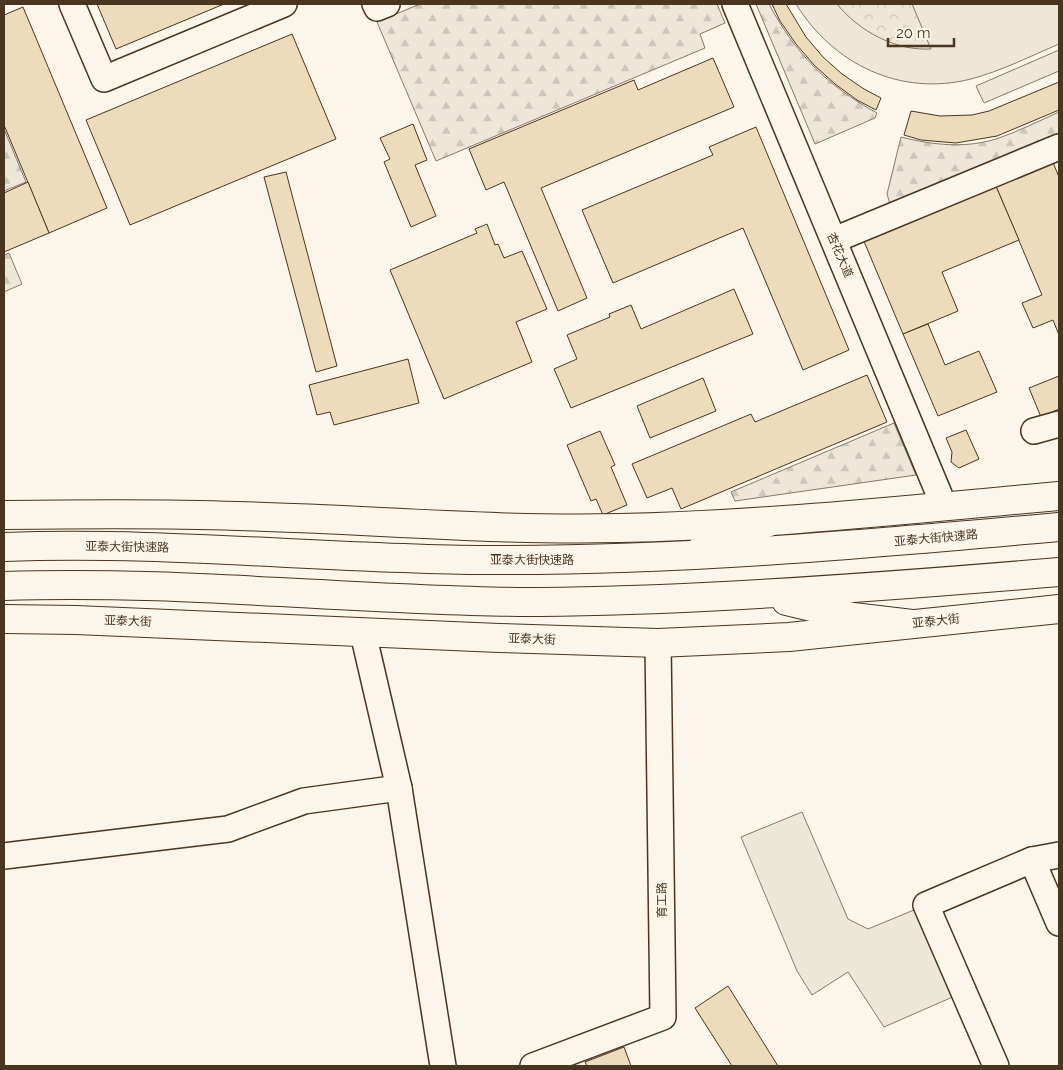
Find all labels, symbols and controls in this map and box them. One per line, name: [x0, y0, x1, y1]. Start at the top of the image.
scale bar: [888, 15, 954, 47]
text: 20 m: [896, 24, 931, 42]
street label: 杏花大道: [824, 230, 856, 280]
street label: 亚泰大街快速路: [894, 527, 978, 549]
street label: 亚泰大街快速路: [85, 539, 169, 555]
street label: 亚泰大街快速路: [490, 553, 574, 567]
street label: 亚泰大街: [911, 612, 961, 630]
street label: 亚泰大街: [104, 613, 152, 629]
street label: 亚泰大街: [508, 631, 556, 647]
street label: 育工路: [655, 882, 669, 918]

